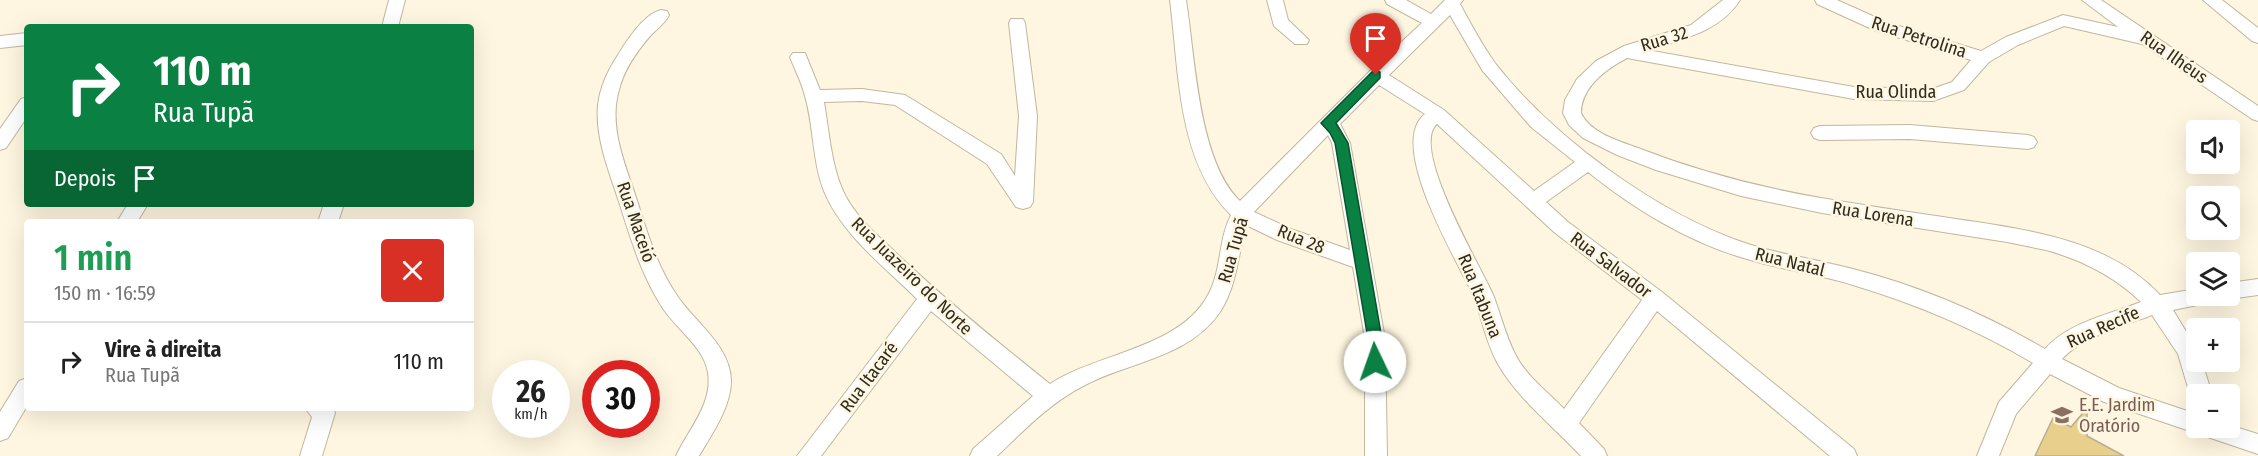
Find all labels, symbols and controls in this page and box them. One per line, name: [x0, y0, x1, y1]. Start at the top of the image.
street label: Rua Petrolina: [1869, 11, 1970, 63]
pin: [1350, 13, 1401, 75]
street label: Rua 32: [1638, 21, 1690, 57]
icon: arrive: [1359, 22, 1392, 55]
street label: Rua Ilhéus: [2136, 26, 2212, 88]
text: 110 m: [153, 46, 252, 96]
icon: right: [54, 48, 132, 126]
street label: Rua Olinda: [1856, 81, 1937, 103]
text: Rua Tupã: [153, 97, 254, 129]
map controls: [2186, 120, 2240, 438]
button: sound: [2186, 120, 2240, 174]
icon: arrive: [128, 162, 161, 195]
text: Depois: [54, 165, 116, 192]
street label: Rua Maceió: [612, 179, 660, 265]
button: search: [2186, 186, 2240, 240]
street label: Rua Lorena: [1831, 197, 1916, 231]
street label: Rua Juazeiro do Norte: [847, 213, 977, 340]
street label: Rua Tupã: [1213, 214, 1253, 285]
street label: Rua 28: [1274, 220, 1328, 258]
street label: Rua Salvador: [1566, 227, 1657, 303]
text: 1 min: [54, 236, 132, 280]
button: close: [381, 239, 444, 302]
street label: Rua Natal: [1753, 243, 1827, 281]
street label: Rua Itabuna: [1453, 251, 1507, 341]
button: layers: [2186, 252, 2240, 306]
text: 150 m · 16:59: [54, 281, 156, 305]
street label: Rua Recife: [2063, 301, 2143, 353]
button: +: [2186, 318, 2240, 372]
position arrow: [1343, 330, 1407, 394]
text: Vire à direita: [105, 336, 221, 363]
street label: Rua Itacaré: [835, 337, 903, 417]
icon: right: [54, 345, 87, 378]
text: 110 m: [394, 348, 444, 375]
speed limit sign: 30: [582, 360, 660, 438]
text: Rua Tupã: [105, 363, 180, 387]
text: 26: [516, 374, 546, 410]
button: −: [2186, 384, 2240, 438]
place label: E.E. Jardim Oratório: [2079, 394, 2155, 437]
school or university icon: E.E. Jardim Oratório: [2050, 403, 2074, 427]
text: km/h: [514, 405, 548, 423]

